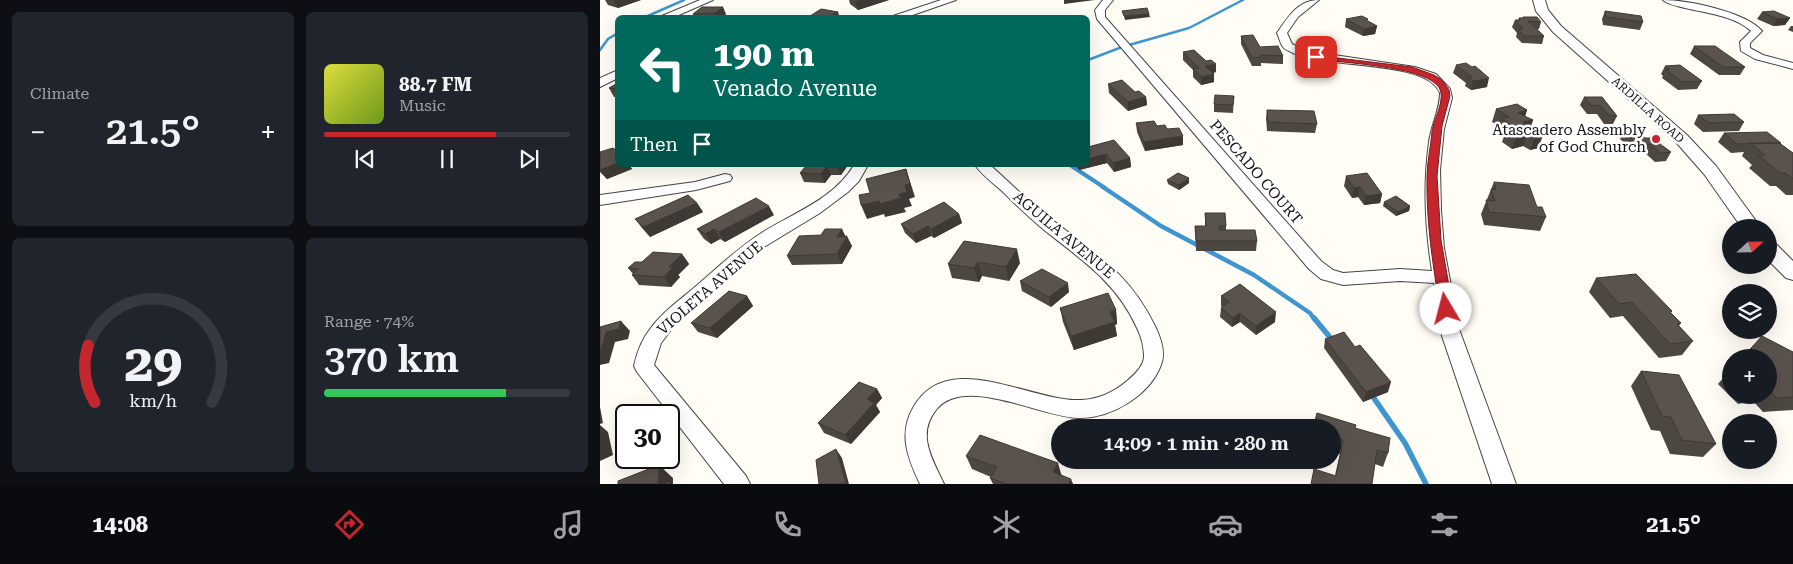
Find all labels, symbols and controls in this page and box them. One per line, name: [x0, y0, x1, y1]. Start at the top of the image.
text: 190 m: [713, 34, 814, 75]
icon: left: [630, 35, 695, 100]
pin: [1295, 36, 1337, 78]
icon: arrive: [1302, 43, 1330, 71]
text: 88.7 FM: [399, 73, 472, 96]
street label: ARDILLA ROAD: [1609, 74, 1687, 146]
text: Venado Avenue: [713, 76, 877, 101]
text: Climate: [30, 84, 89, 103]
text: Music: [399, 96, 446, 115]
text: 21.5°: [106, 109, 200, 153]
text: −: [30, 116, 46, 149]
text: +: [260, 116, 276, 149]
street label: PESCADO COURT: [1206, 116, 1306, 228]
place label: Atascadero Assembly of God Church: [1492, 121, 1646, 156]
icon: arrive: [688, 130, 716, 158]
text: Then: [630, 133, 678, 156]
marker: Atascadero Assembly of God Church: [1650, 133, 1662, 145]
icon: previous: [351, 145, 379, 173]
icon: pause: [433, 145, 461, 173]
icon: next: [515, 145, 543, 173]
street label: AGUILA AVENUE: [1010, 187, 1118, 283]
north arrow: [1722, 219, 1778, 274]
map controls: [1722, 219, 1777, 469]
street label: VIOLETA AVENUE: [654, 237, 766, 339]
position arrow: [1419, 282, 1471, 334]
button: layers: [1722, 284, 1777, 339]
text: Range · 74%: [324, 312, 414, 331]
text: 29: [124, 333, 182, 394]
text: 370 km: [324, 337, 459, 381]
button: +: [1722, 349, 1777, 404]
text: km/h: [129, 390, 177, 411]
speed limit sign: 30: [615, 404, 680, 469]
button: −: [1722, 414, 1777, 469]
text: 14:09 · 1 min · 280 m: [1103, 432, 1289, 455]
icon: directions: [332, 507, 367, 542]
icon: music: [551, 507, 586, 542]
icon: phone: [770, 507, 805, 542]
icon: climate: [989, 507, 1024, 542]
icon: car: [1208, 507, 1243, 542]
icon: filters: [1427, 507, 1462, 542]
text: 14:08: [92, 512, 148, 537]
text: 21.5°: [1646, 512, 1701, 537]

